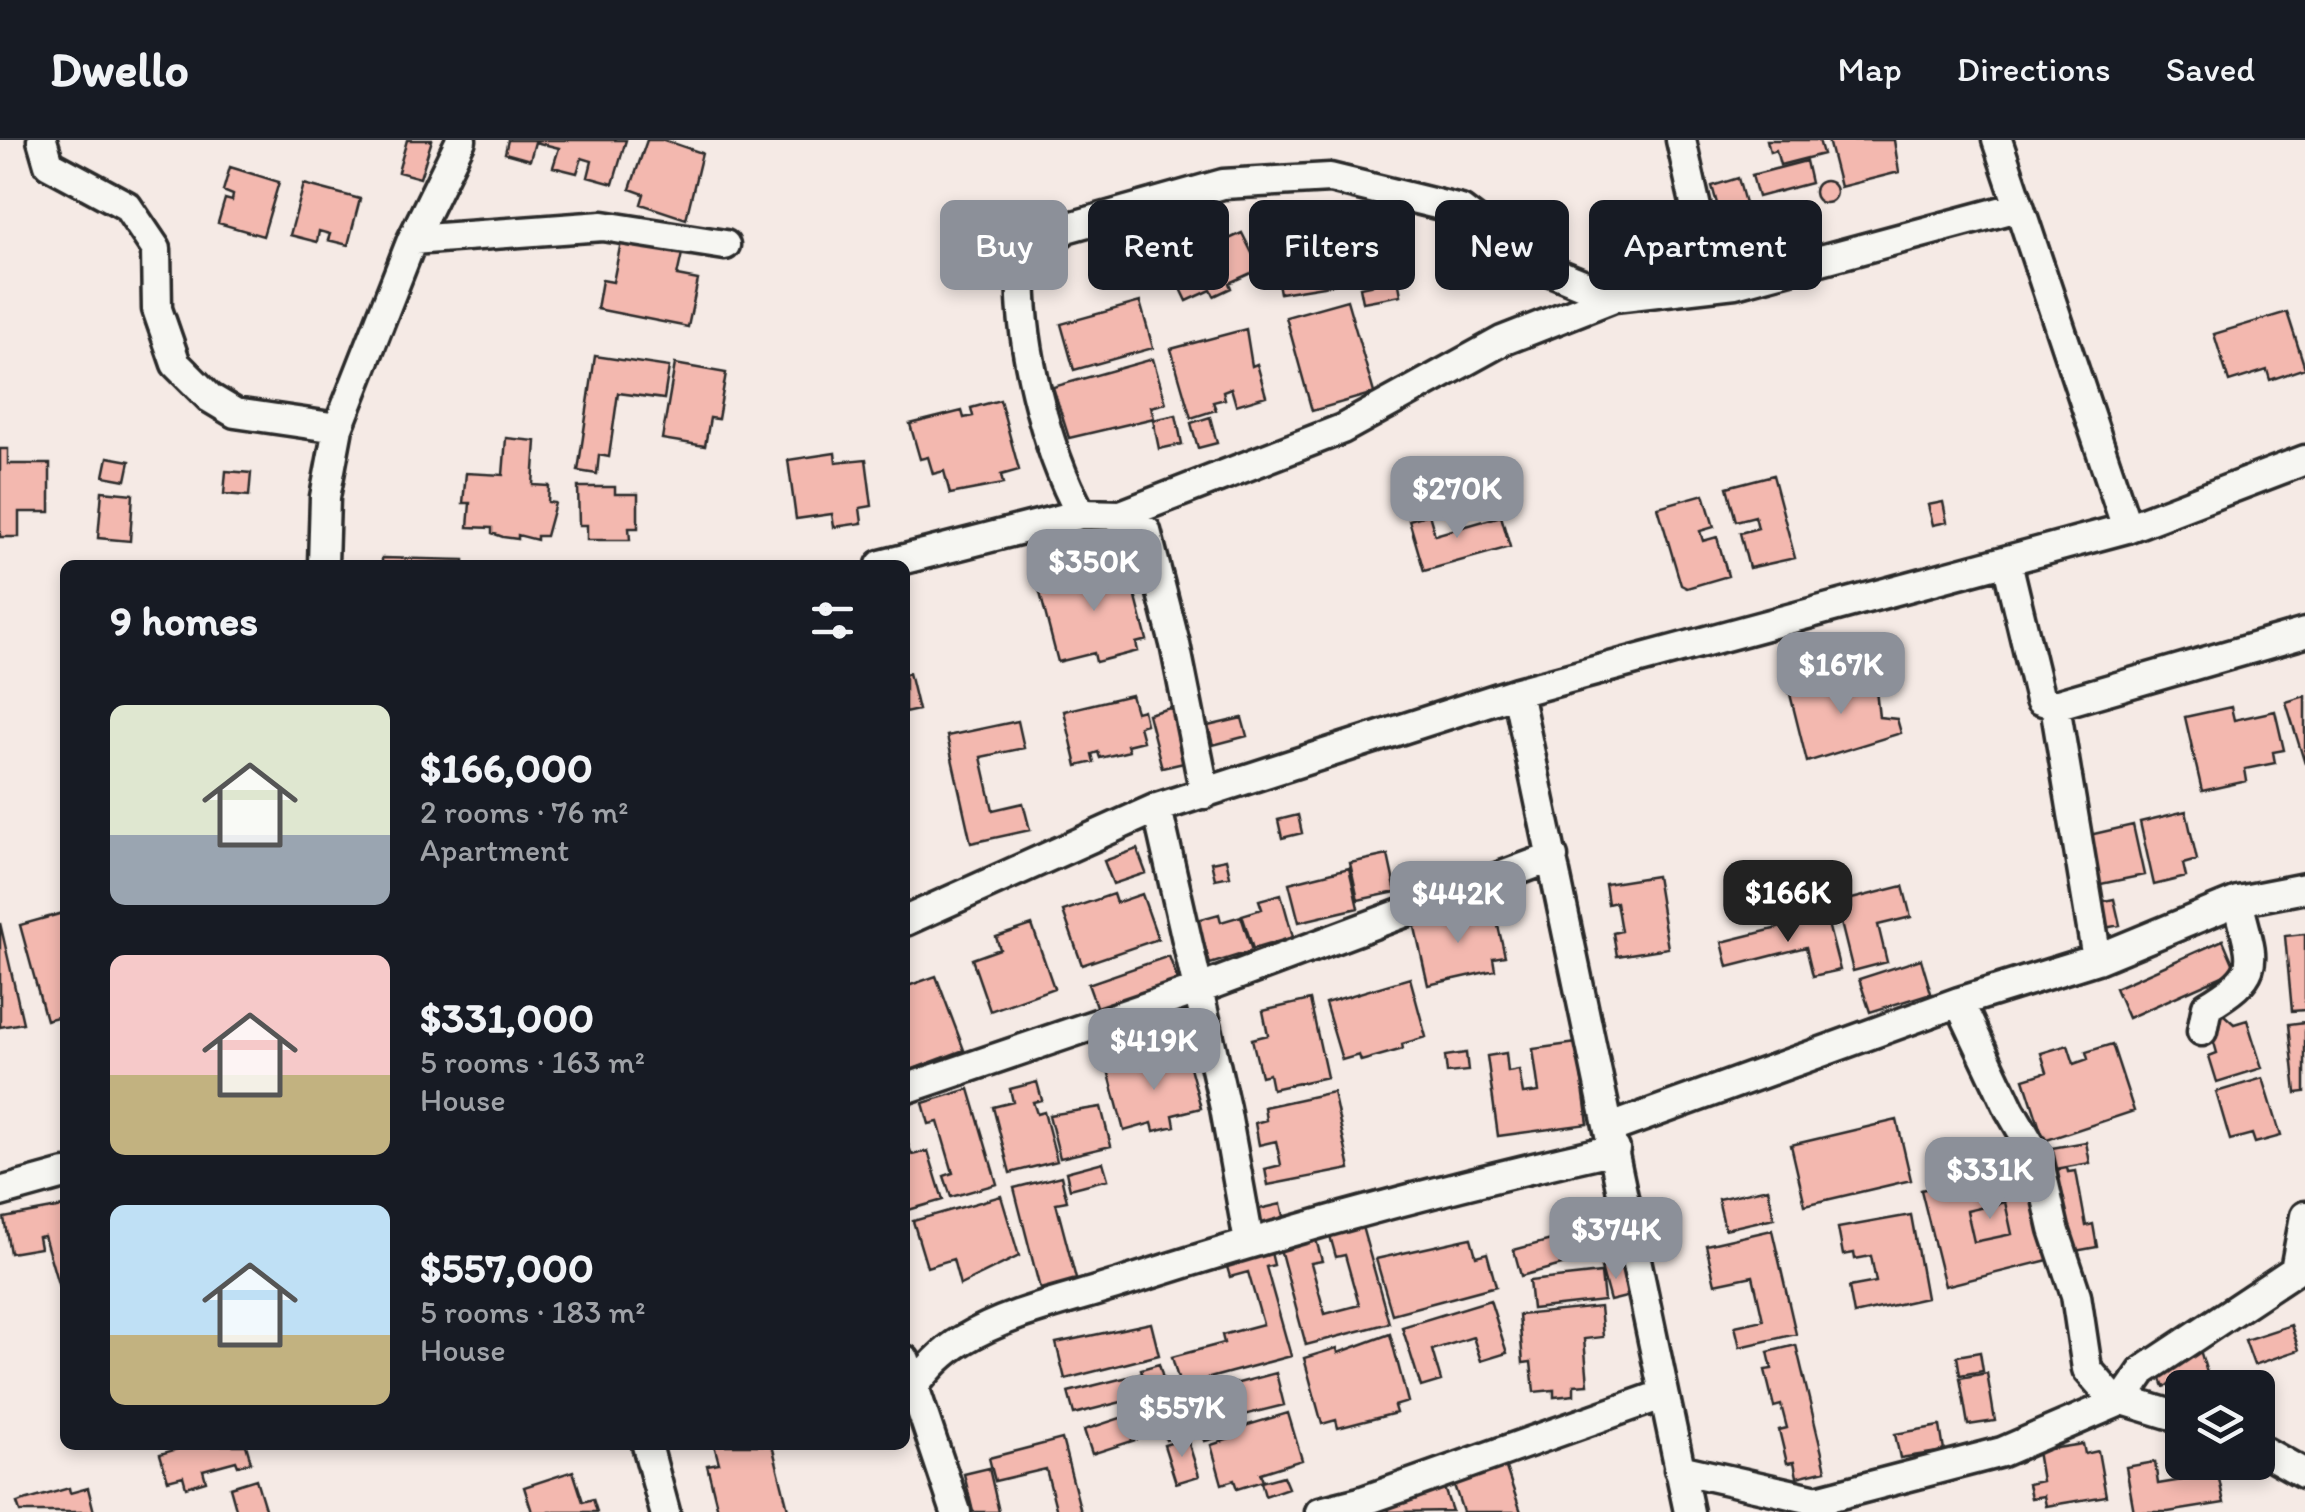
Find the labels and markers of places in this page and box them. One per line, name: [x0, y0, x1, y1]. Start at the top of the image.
pin: $270K: [1387, 456, 1527, 541]
pin: $350K: [1024, 529, 1164, 614]
pin: $167K: [1771, 632, 1911, 717]
pin: $166K: [1718, 860, 1858, 945]
pin: $442K: [1388, 861, 1528, 946]
pin: $419K: [1084, 1008, 1224, 1093]
pin: $331K: [1920, 1137, 2060, 1222]
pin: $374K: [1546, 1197, 1686, 1282]
pin: $557K: [1112, 1375, 1252, 1460]

